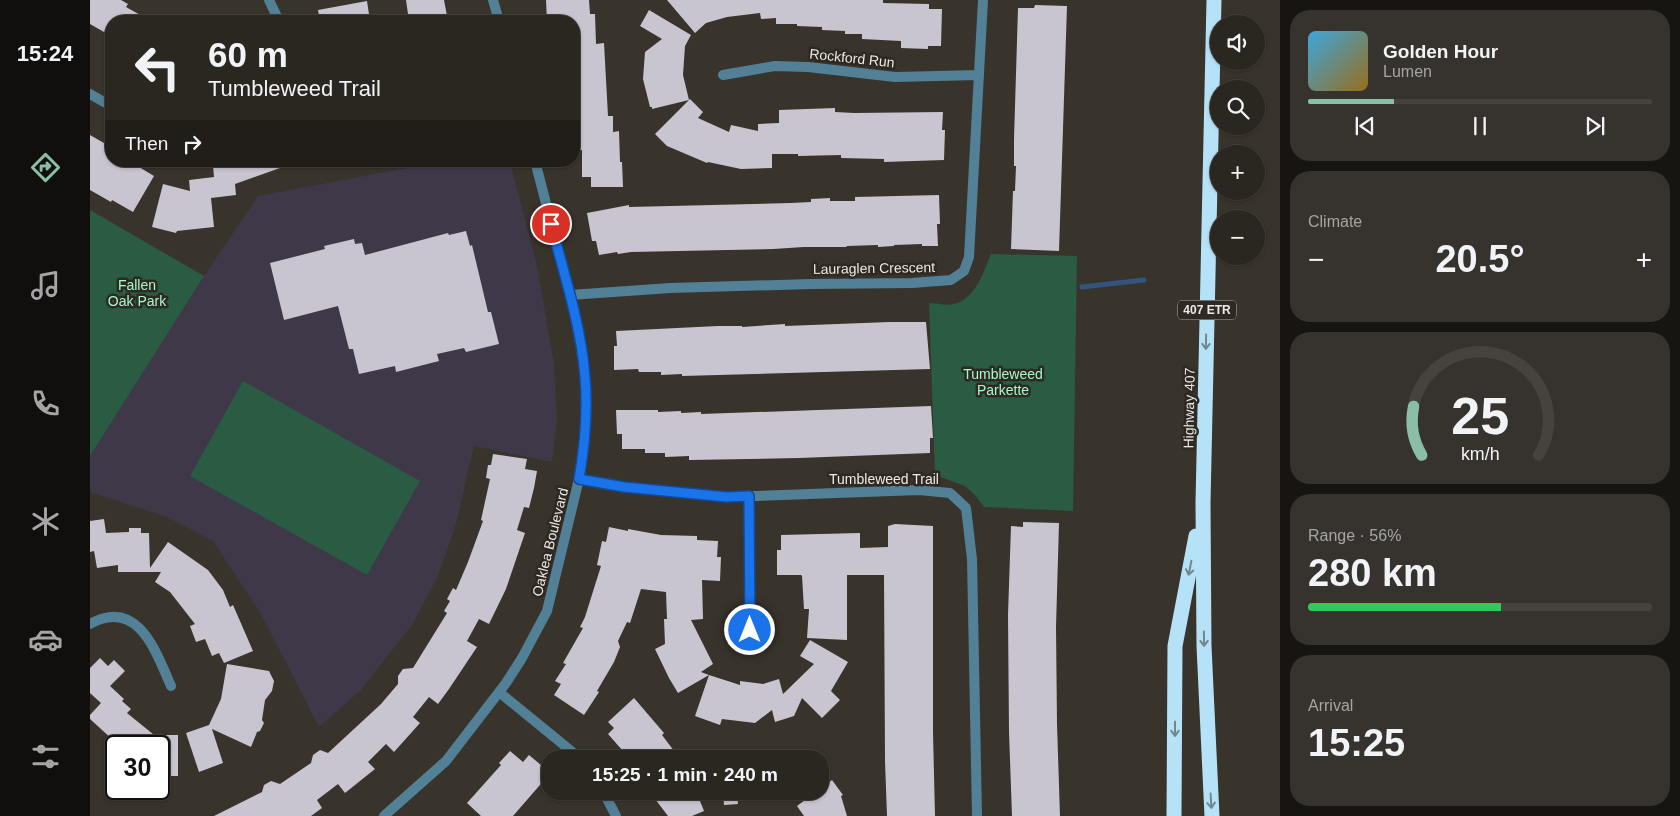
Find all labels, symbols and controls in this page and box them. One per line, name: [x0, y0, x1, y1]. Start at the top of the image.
map controls: [1210, 15, 1265, 265]
button: sound: [1210, 15, 1265, 70]
icon: left: [125, 35, 190, 100]
text: 60 m: [208, 35, 288, 74]
text: 15:24: [17, 41, 73, 66]
text: Golden Hour: [1383, 41, 1498, 62]
street label: Rockford Run: [809, 46, 895, 70]
text: Lumen: [1383, 63, 1432, 80]
text: Tumbleweed Trail: [208, 76, 381, 101]
button: search: [1210, 80, 1265, 135]
icon: previous: [1351, 112, 1379, 140]
icon: pause: [1466, 112, 1494, 140]
icon: next: [1581, 112, 1609, 140]
icon: right: [178, 130, 206, 158]
text: Then: [125, 133, 168, 154]
button: +: [1210, 145, 1265, 200]
icon: directions: [28, 150, 63, 185]
pin: [530, 203, 572, 245]
icon: arrive: [537, 210, 565, 238]
button: −: [1210, 210, 1265, 265]
text: Climate: [1308, 213, 1362, 230]
text: 20.5°: [1435, 238, 1525, 280]
text: −: [1308, 244, 1324, 275]
text: +: [1636, 244, 1652, 275]
street label: Lauraglen Crescent: [813, 259, 935, 277]
icon: music: [28, 268, 63, 303]
park label: Fallen Oak Park: [108, 277, 167, 309]
road number: 407 ETR: [1178, 300, 1236, 320]
one-way arrow: [1202, 333, 1211, 349]
park label: Tumbleweed Parkette: [963, 366, 1043, 398]
street label: Highway 407: [1180, 367, 1198, 449]
icon: phone: [28, 386, 63, 421]
text: 25: [1451, 387, 1509, 445]
text: km/h: [1461, 444, 1499, 464]
street label: Tumbleweed Trail: [829, 471, 939, 487]
street label: Oaklea Boulevard: [529, 486, 571, 598]
icon: climate: [28, 504, 63, 539]
text: Range · 56%: [1308, 527, 1401, 544]
text: 280 km: [1308, 552, 1437, 594]
one-way arrow: [1185, 559, 1194, 575]
position arrow: [723, 603, 775, 655]
icon: car: [28, 622, 63, 657]
one-way arrow: [1199, 630, 1209, 647]
text: Arrival: [1308, 697, 1353, 714]
one-way arrow: [1170, 720, 1180, 737]
text: 15:25: [1308, 722, 1405, 764]
speed limit sign: 30: [105, 735, 170, 800]
icon: filters: [28, 739, 63, 774]
text: 15:25 · 1 min · 240 m: [592, 764, 778, 785]
one-way arrow: [1207, 793, 1216, 809]

